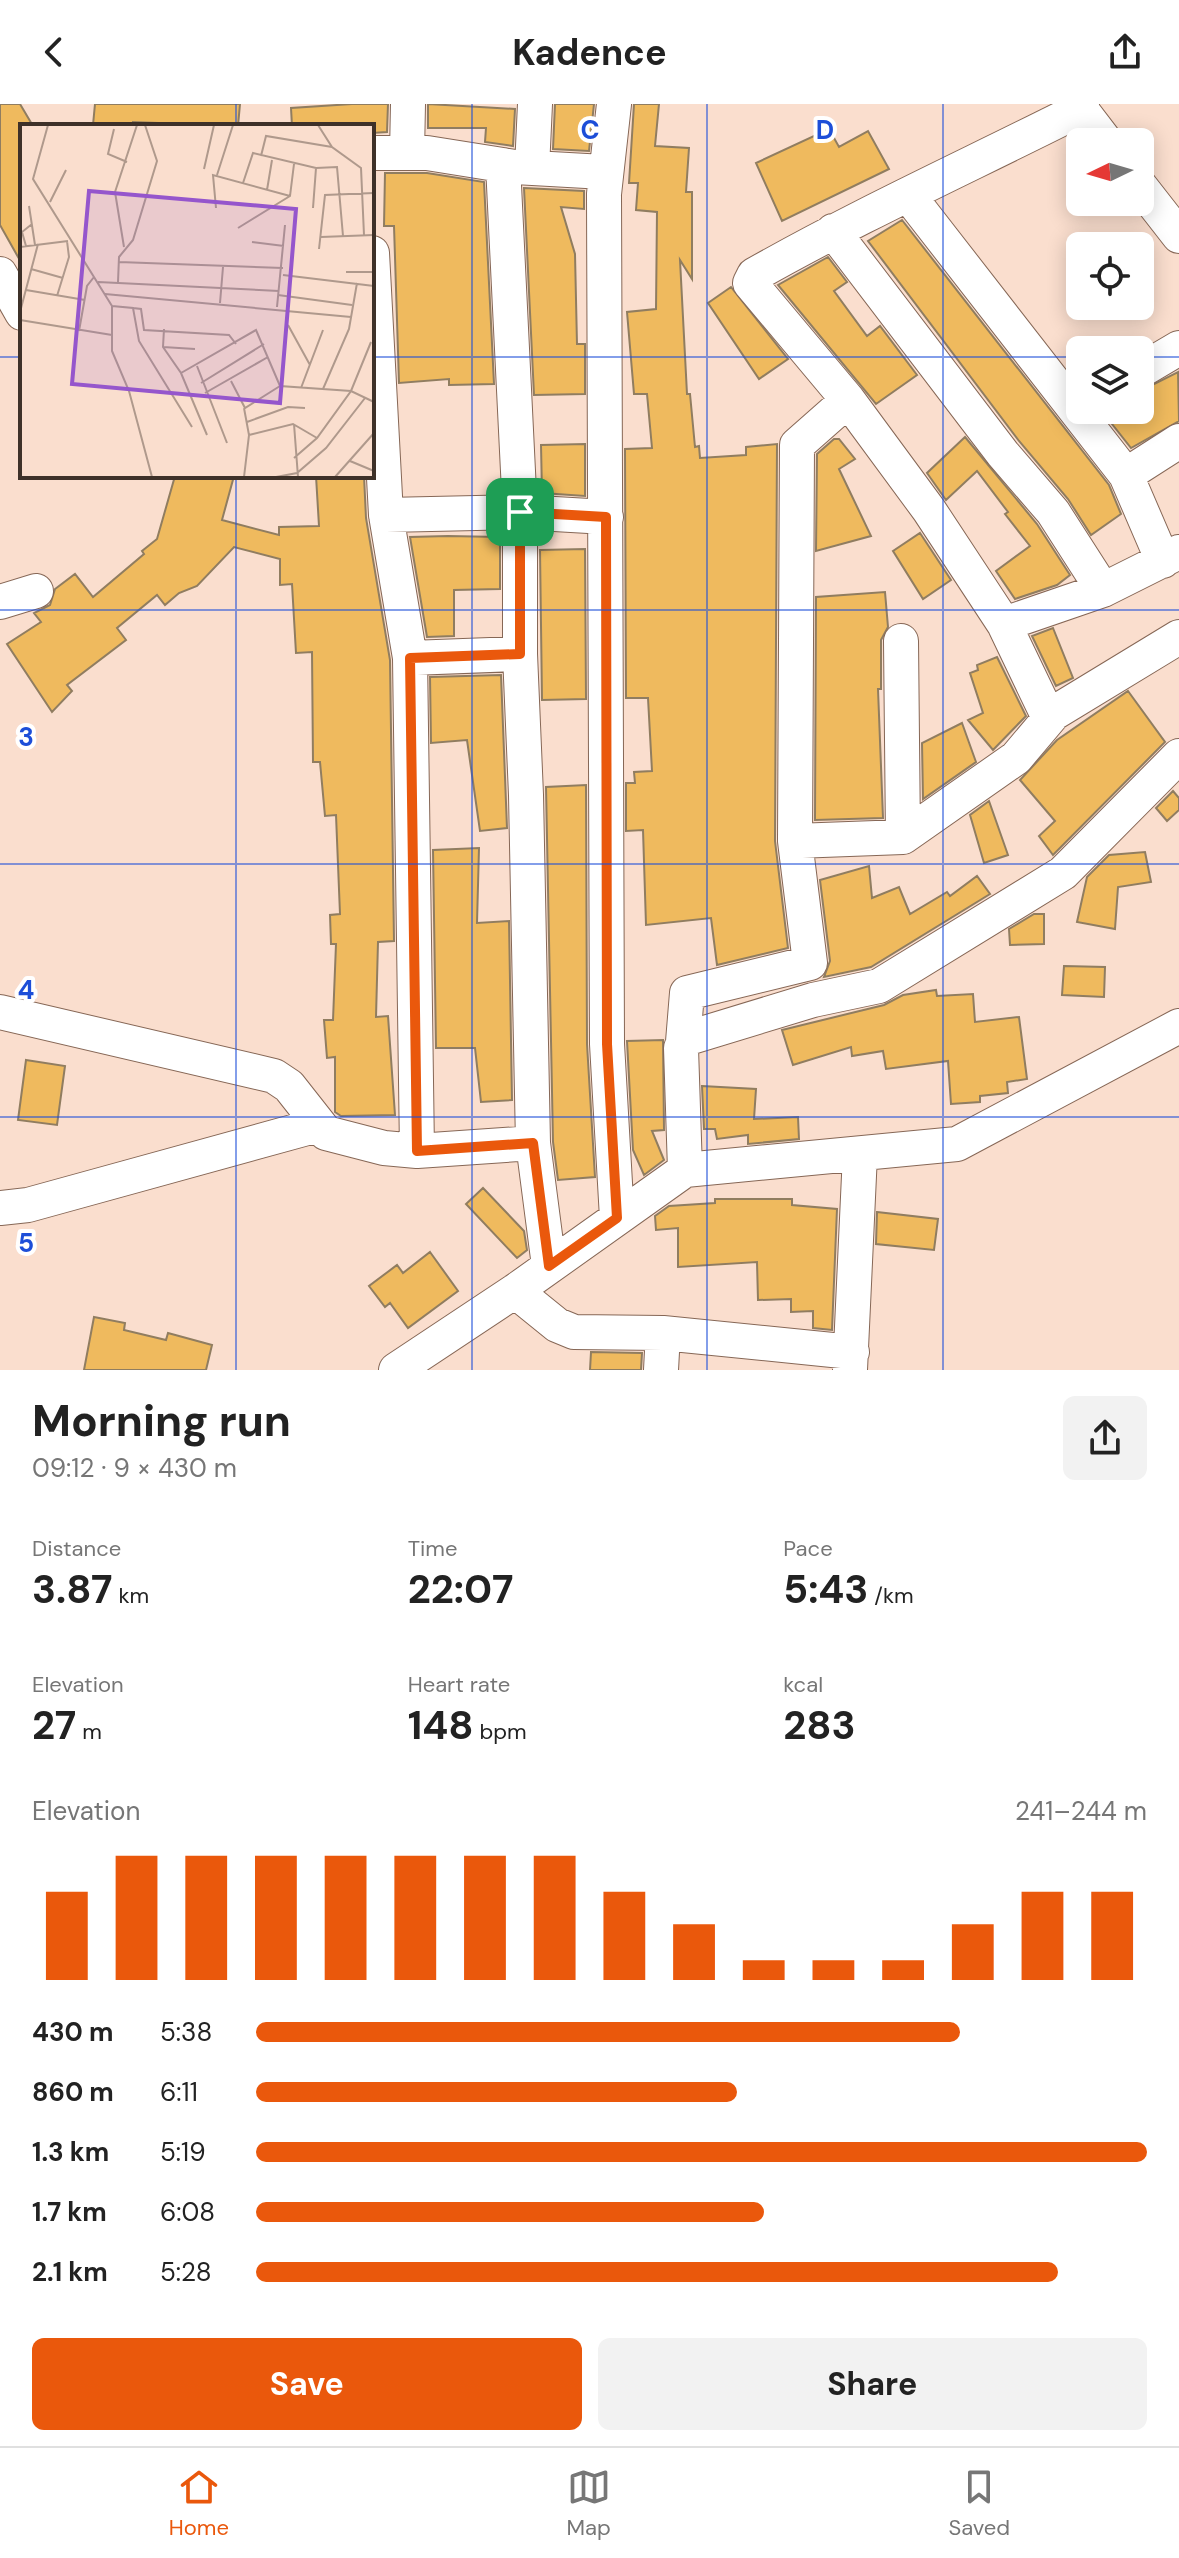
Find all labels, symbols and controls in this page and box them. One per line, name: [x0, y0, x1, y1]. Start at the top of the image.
text: Kadence: [512, 29, 667, 76]
icon: back: [32, 30, 76, 74]
icon: share: [1103, 30, 1147, 74]
text: C: [580, 113, 600, 147]
text: D: [816, 113, 834, 147]
inset map: [20, 124, 374, 478]
north arrow: [1066, 128, 1154, 216]
map controls: [1066, 128, 1154, 424]
button: locate: [1066, 232, 1154, 320]
button: layers: [1066, 336, 1154, 424]
pin: [486, 478, 554, 546]
icon: arrive: [498, 490, 542, 534]
text: 3: [18, 720, 34, 754]
text: 4: [18, 973, 34, 1007]
text: 5: [18, 1226, 34, 1260]
text: Morning run: [32, 1392, 291, 1450]
button: share: [1063, 1396, 1147, 1480]
text: 09:12 · 9 × 430 m: [32, 1451, 237, 1485]
text: Distance: [32, 1534, 121, 1563]
text: Time: [408, 1534, 457, 1563]
text: Pace: [783, 1534, 833, 1563]
text: 3.87: [32, 1563, 113, 1615]
text: 22:07: [408, 1563, 513, 1615]
text: 5:43: [783, 1563, 869, 1615]
text: km: [113, 1581, 149, 1610]
text: /km: [869, 1581, 914, 1610]
text: Elevation: [32, 1670, 124, 1699]
text: Heart rate: [408, 1670, 510, 1699]
text: kcal: [783, 1670, 823, 1699]
text: 27: [32, 1699, 76, 1751]
text: 148: [408, 1699, 474, 1751]
text: 283: [783, 1699, 856, 1751]
text: m: [76, 1717, 102, 1746]
text: bpm: [474, 1717, 527, 1746]
text: Elevation: [32, 1794, 140, 1828]
text: 241–244 m: [1015, 1794, 1147, 1828]
text: 430 m: [32, 2015, 113, 2049]
text: 5:38: [160, 2015, 212, 2049]
text: 860 m: [32, 2075, 114, 2109]
text: 6:11: [160, 2075, 198, 2109]
text: 1.3 km: [32, 2135, 109, 2169]
text: 5:19: [160, 2135, 206, 2169]
text: 1.7 km: [32, 2195, 107, 2229]
text: 6:08: [160, 2195, 215, 2229]
text: 2.1 km: [32, 2255, 108, 2289]
text: 5:28: [160, 2255, 211, 2289]
button: Save: [32, 2338, 582, 2430]
button: Share: [598, 2338, 1147, 2430]
tab: Home: [169, 2465, 229, 2542]
tab: Map: [567, 2465, 611, 2542]
tab: Saved: [948, 2465, 1010, 2542]

